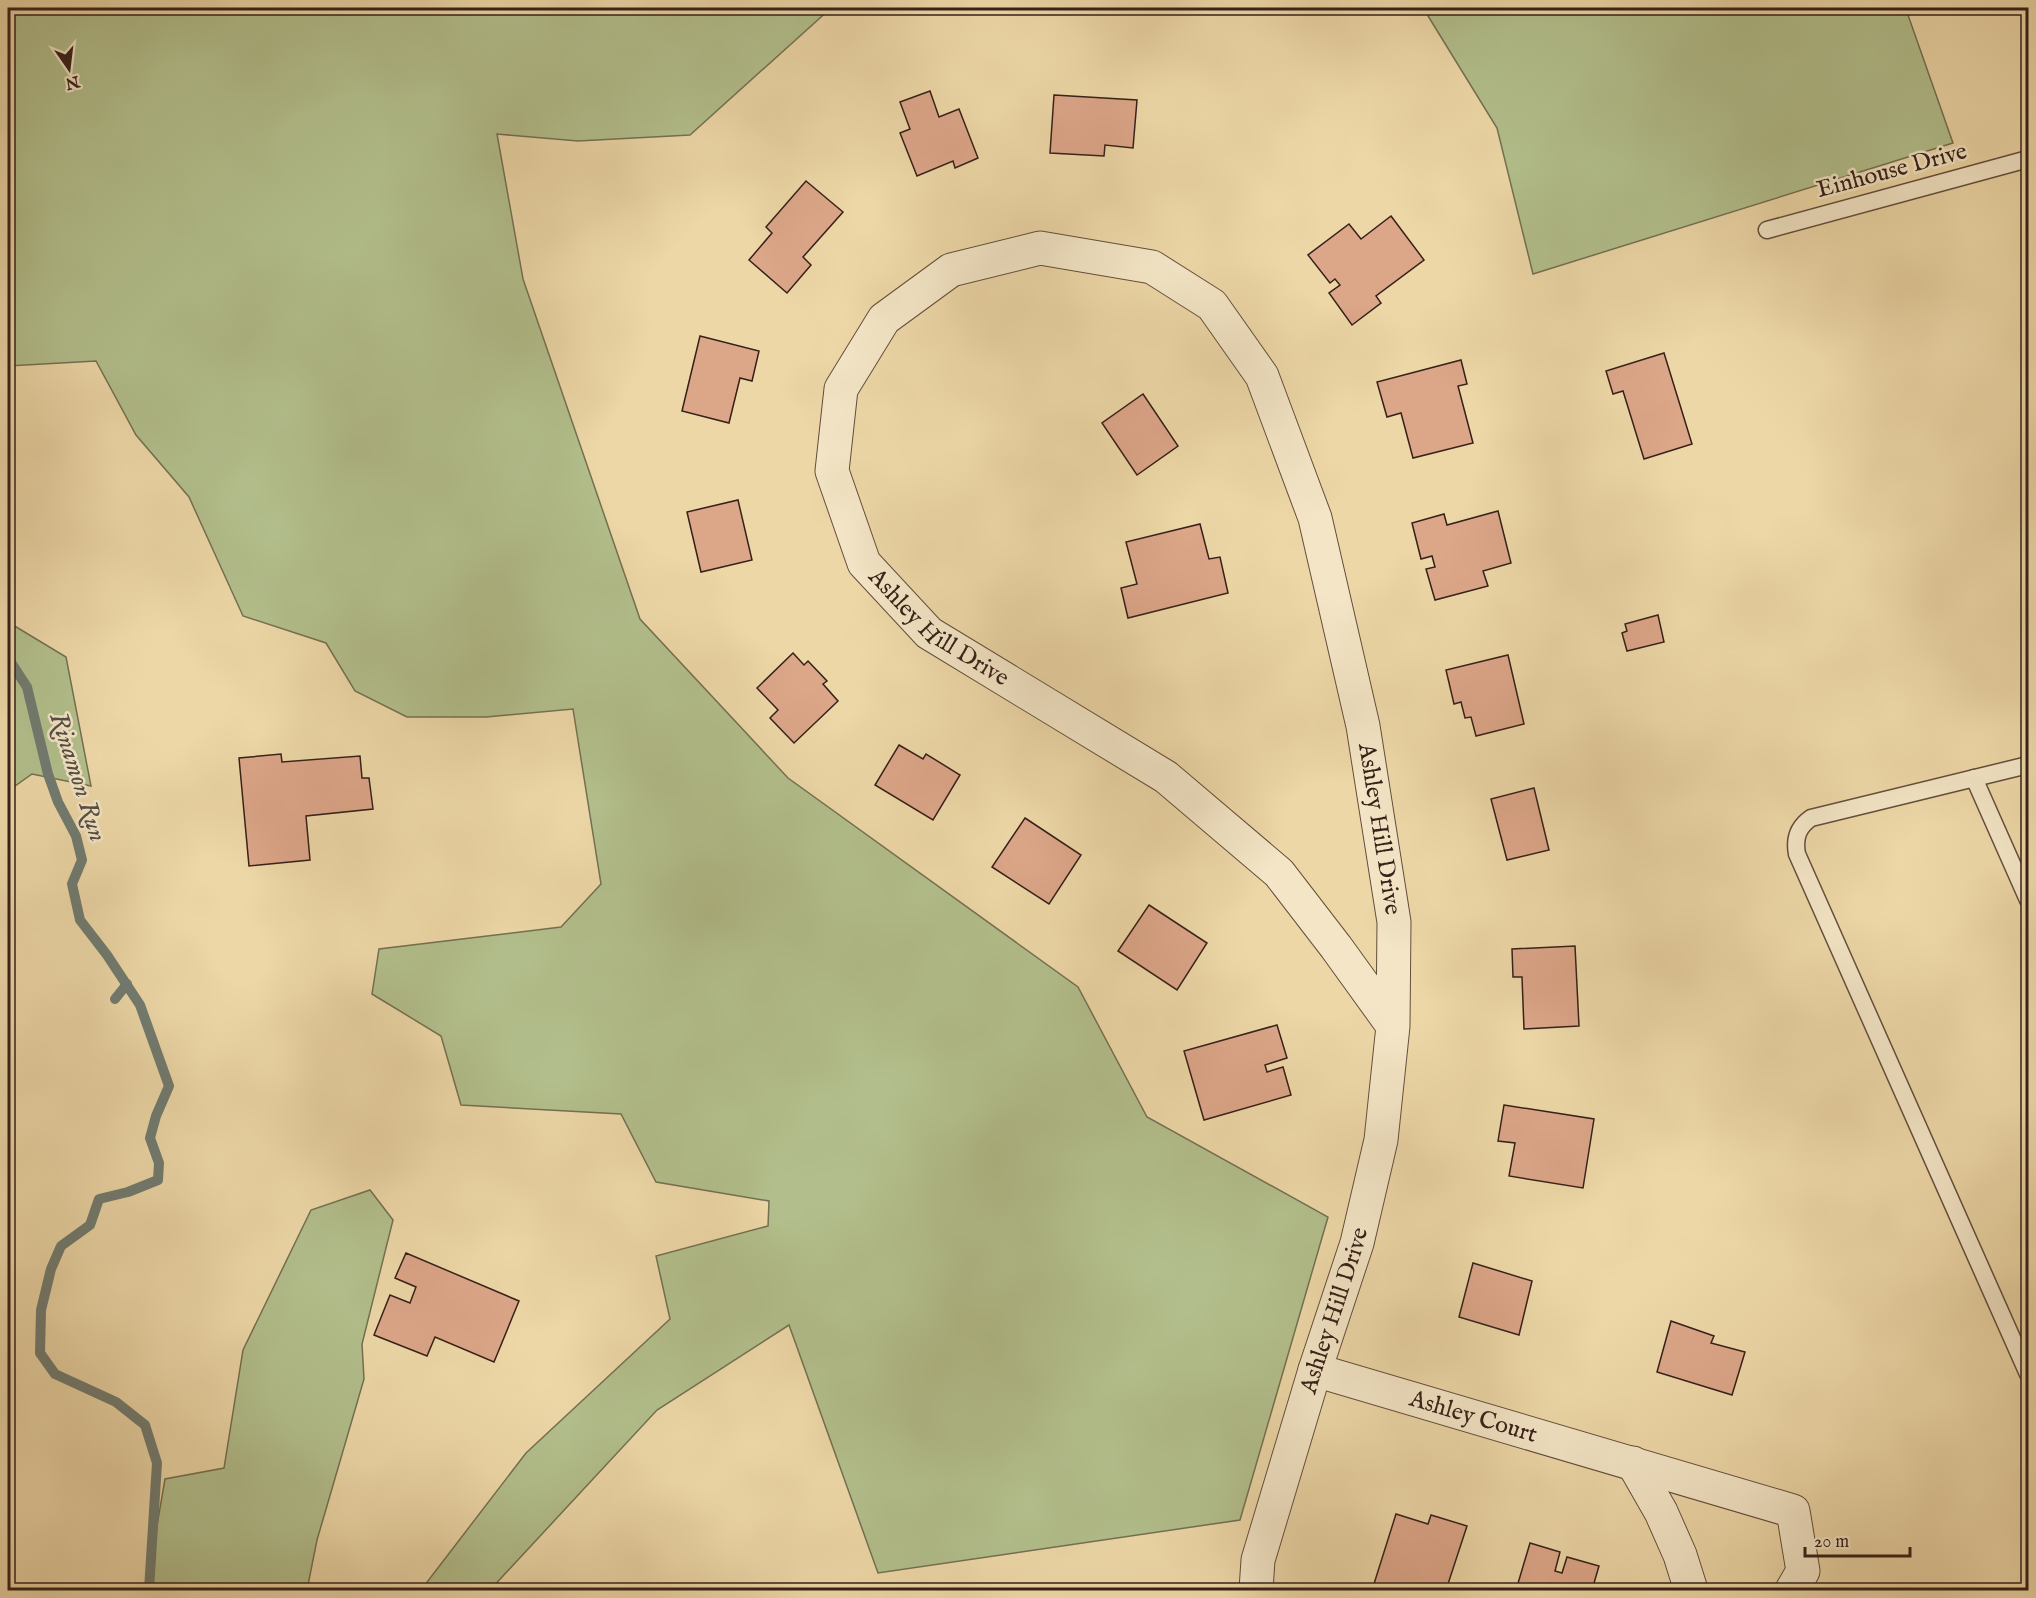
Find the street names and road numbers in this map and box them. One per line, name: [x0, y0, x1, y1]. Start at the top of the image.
street label: Einhouse Drive: [1813, 136, 1971, 206]
street label: Ashley Hill Drive: [861, 561, 1015, 693]
street label: Ashley Hill Drive: [1350, 740, 1408, 917]
street label: Ashley Hill Drive: [1293, 1224, 1376, 1399]
street label: Ashley Court: [1405, 1383, 1541, 1450]

